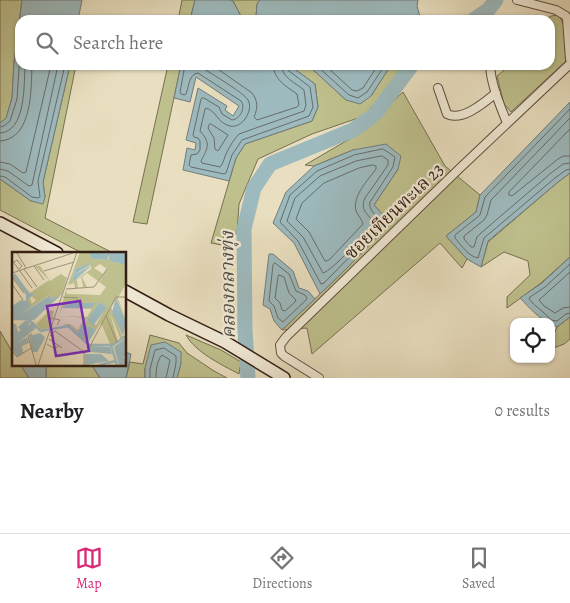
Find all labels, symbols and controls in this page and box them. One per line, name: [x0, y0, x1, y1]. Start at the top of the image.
search box: [15, 15, 555, 70]
icon: search: [33, 29, 61, 57]
text: Search here: [73, 30, 163, 56]
street label: ซอยเทียนทะเล 23: [339, 157, 449, 265]
water label: คลองกลางทุ่ง: [214, 229, 242, 339]
inset map: [12, 252, 126, 366]
map controls: [510, 318, 555, 363]
button: locate: [510, 318, 555, 363]
text: Nearby: [20, 397, 83, 425]
text: 0 results: [494, 400, 550, 422]
tab: Map: [75, 544, 103, 593]
tab: Directions: [252, 544, 312, 593]
tab: Saved: [462, 544, 495, 593]

